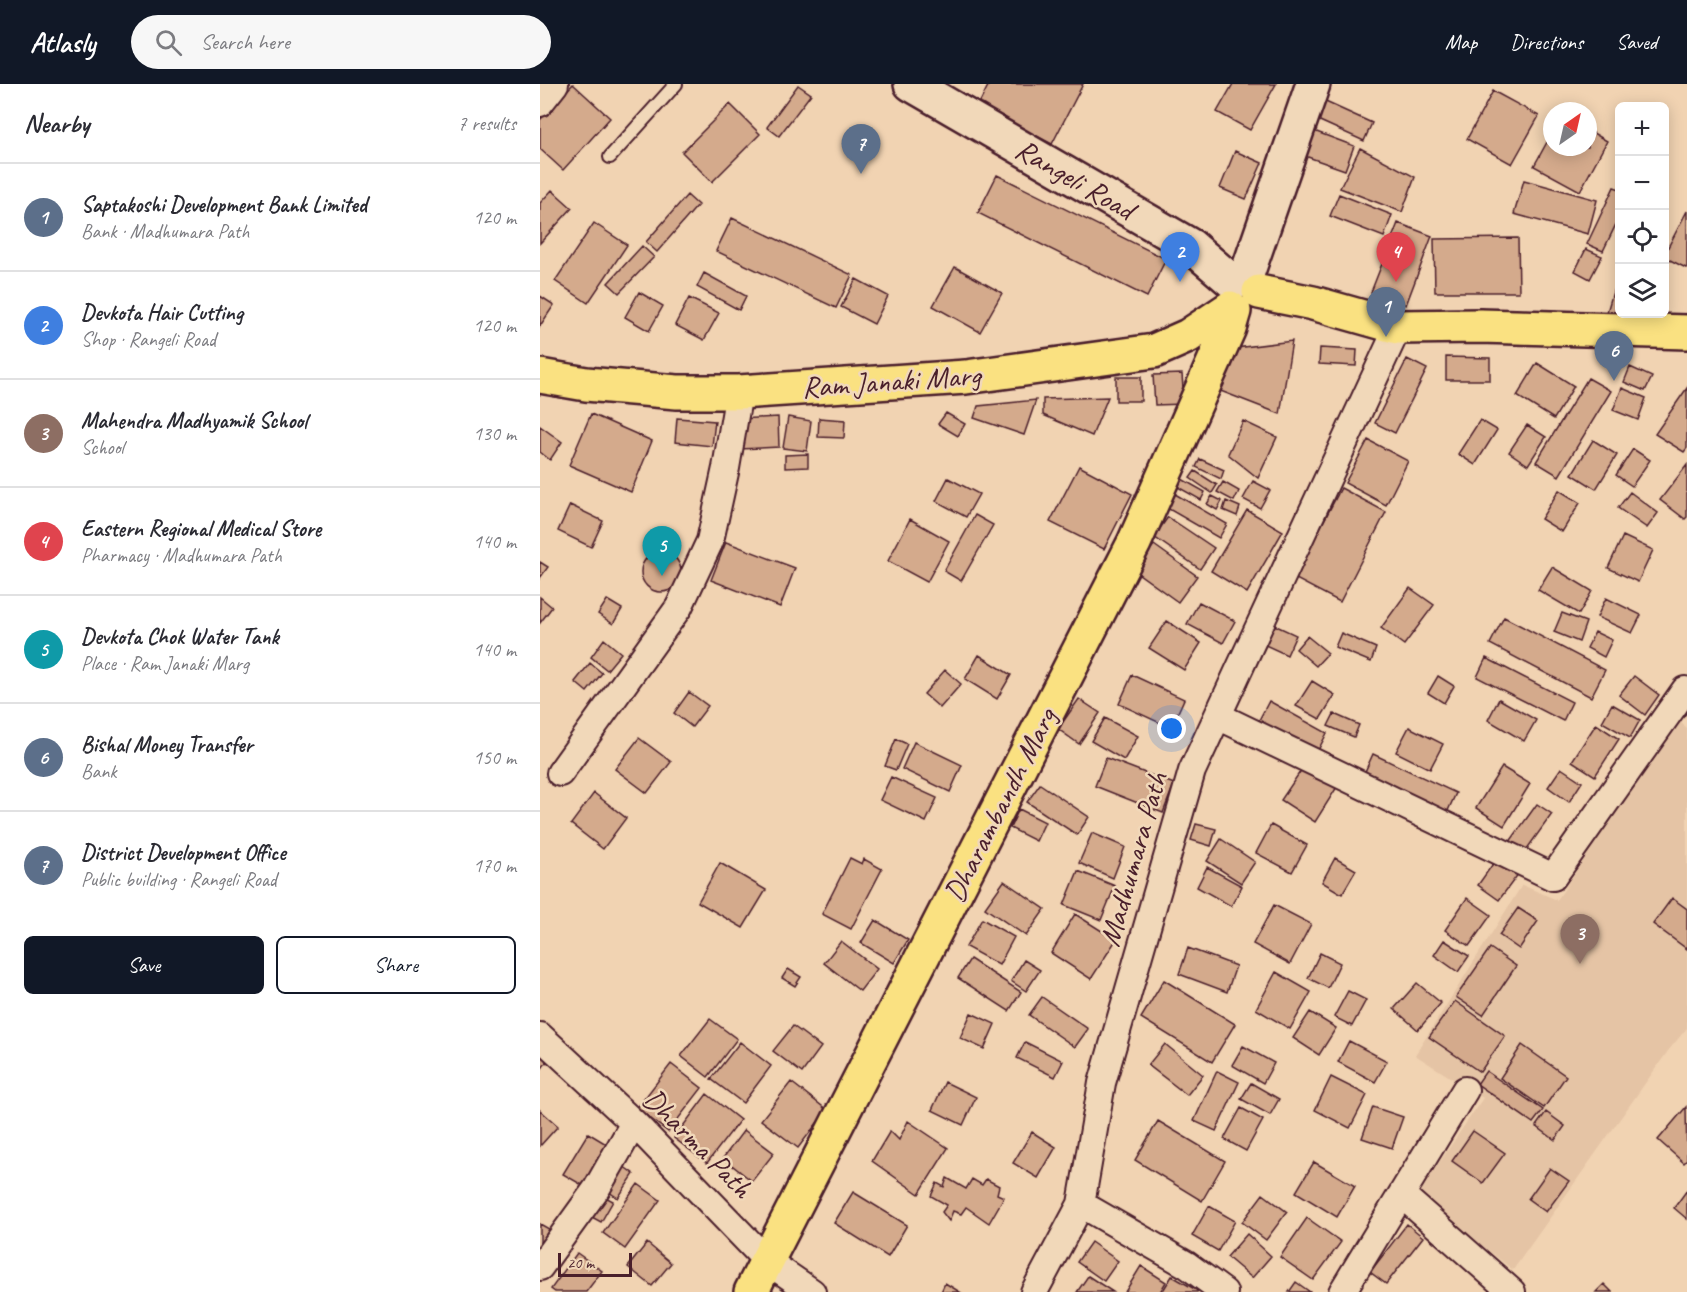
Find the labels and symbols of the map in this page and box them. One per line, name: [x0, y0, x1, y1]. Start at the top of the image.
north arrow: [1543, 102, 1597, 156]
pin: 7: [842, 124, 880, 174]
street label: Rangeli Road: [1009, 130, 1145, 230]
pin: 2: [1160, 232, 1200, 282]
pin: 4: [1376, 232, 1416, 282]
pin: 1: [1366, 288, 1406, 337]
pin: 6: [1594, 332, 1634, 381]
street label: Ram Janaki Marg: [800, 356, 984, 406]
pin: 5: [642, 526, 682, 576]
street label: Dharambandh Marg: [935, 700, 1066, 908]
your location: [1157, 714, 1186, 743]
street label: Madhumara Path: [1090, 767, 1176, 950]
pin: 3: [1560, 914, 1600, 964]
street label: Dharma Path: [635, 1080, 762, 1207]
scale bar: [558, 1250, 632, 1278]

